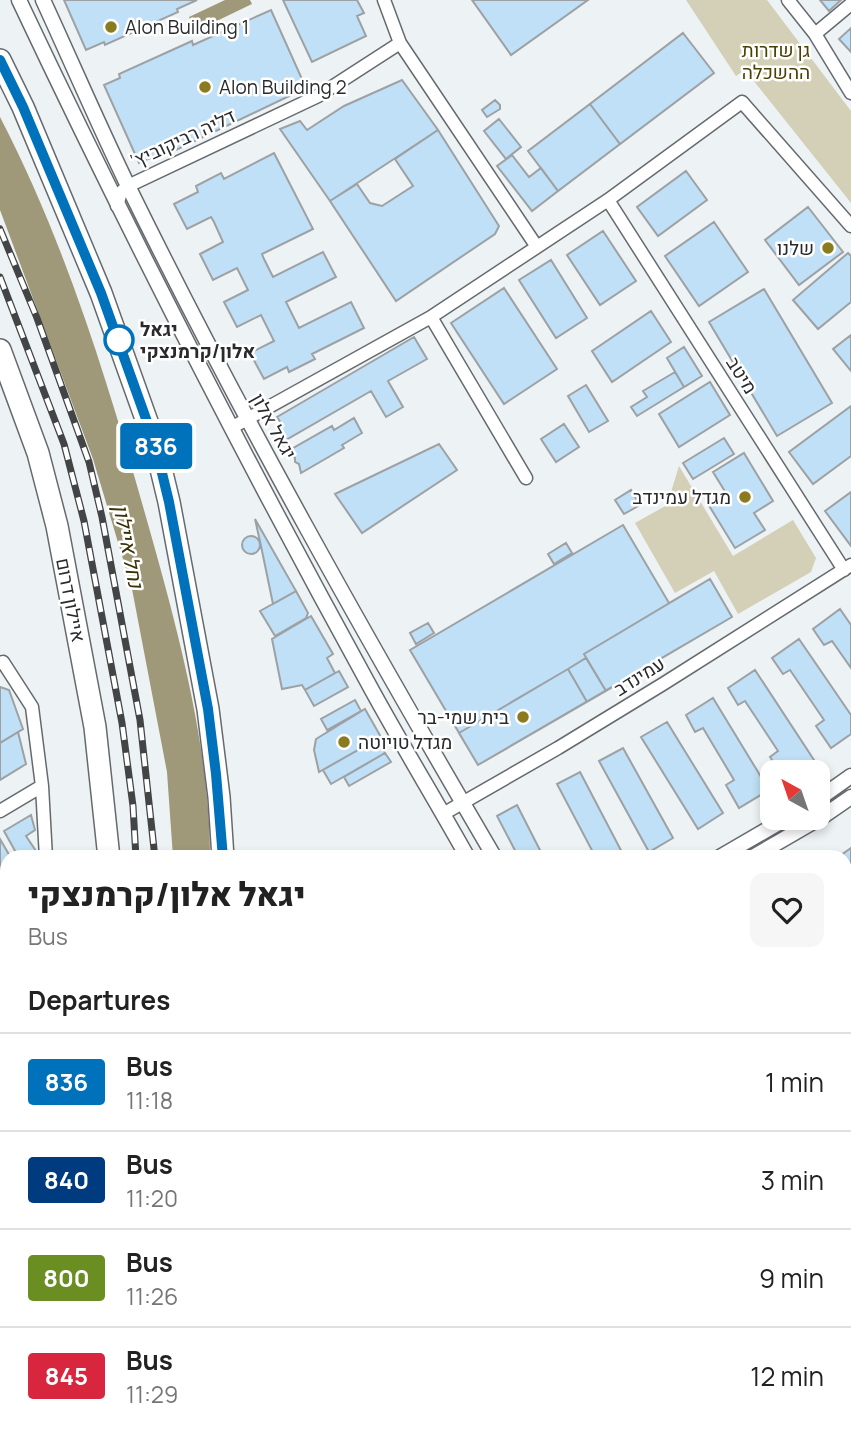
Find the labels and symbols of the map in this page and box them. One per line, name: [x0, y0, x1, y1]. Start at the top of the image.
place label: Alon Building 1: [125, 14, 249, 40]
marker: Alon Building 1: [103, 19, 119, 35]
park label: גן שדרות ההשכלה: [742, 37, 810, 85]
place label: Alon Building 2: [219, 74, 346, 100]
marker: Alon Building 2: [197, 79, 213, 95]
street label: 'דליה רביקוביץ: [126, 102, 240, 174]
place label: שלנו: [777, 235, 814, 261]
marker: שלנו: [820, 240, 836, 256]
place label: יגאל אלון/קרמנצקי: [140, 316, 255, 364]
marker: יגאל אלון/קרמנצקי: [104, 325, 134, 355]
street label: מיטב: [721, 351, 763, 399]
street label: יגאל אלון: [245, 388, 303, 464]
line badge: 836: [116, 423, 196, 469]
place label: מגדל עמינדב: [633, 484, 731, 510]
marker: מגדל עמינדב: [737, 489, 753, 505]
water label: נחל איילון: [107, 502, 151, 592]
street label: איילון דרום: [50, 556, 92, 644]
street label: עמינדב: [609, 650, 669, 702]
place label: בית שמי-בר: [417, 704, 509, 730]
marker: בית שמי-בר: [515, 709, 531, 725]
place label: מגדל טויוטה: [358, 729, 452, 755]
marker: מגדל טויוטה: [336, 734, 352, 750]
north arrow: [760, 760, 830, 830]

